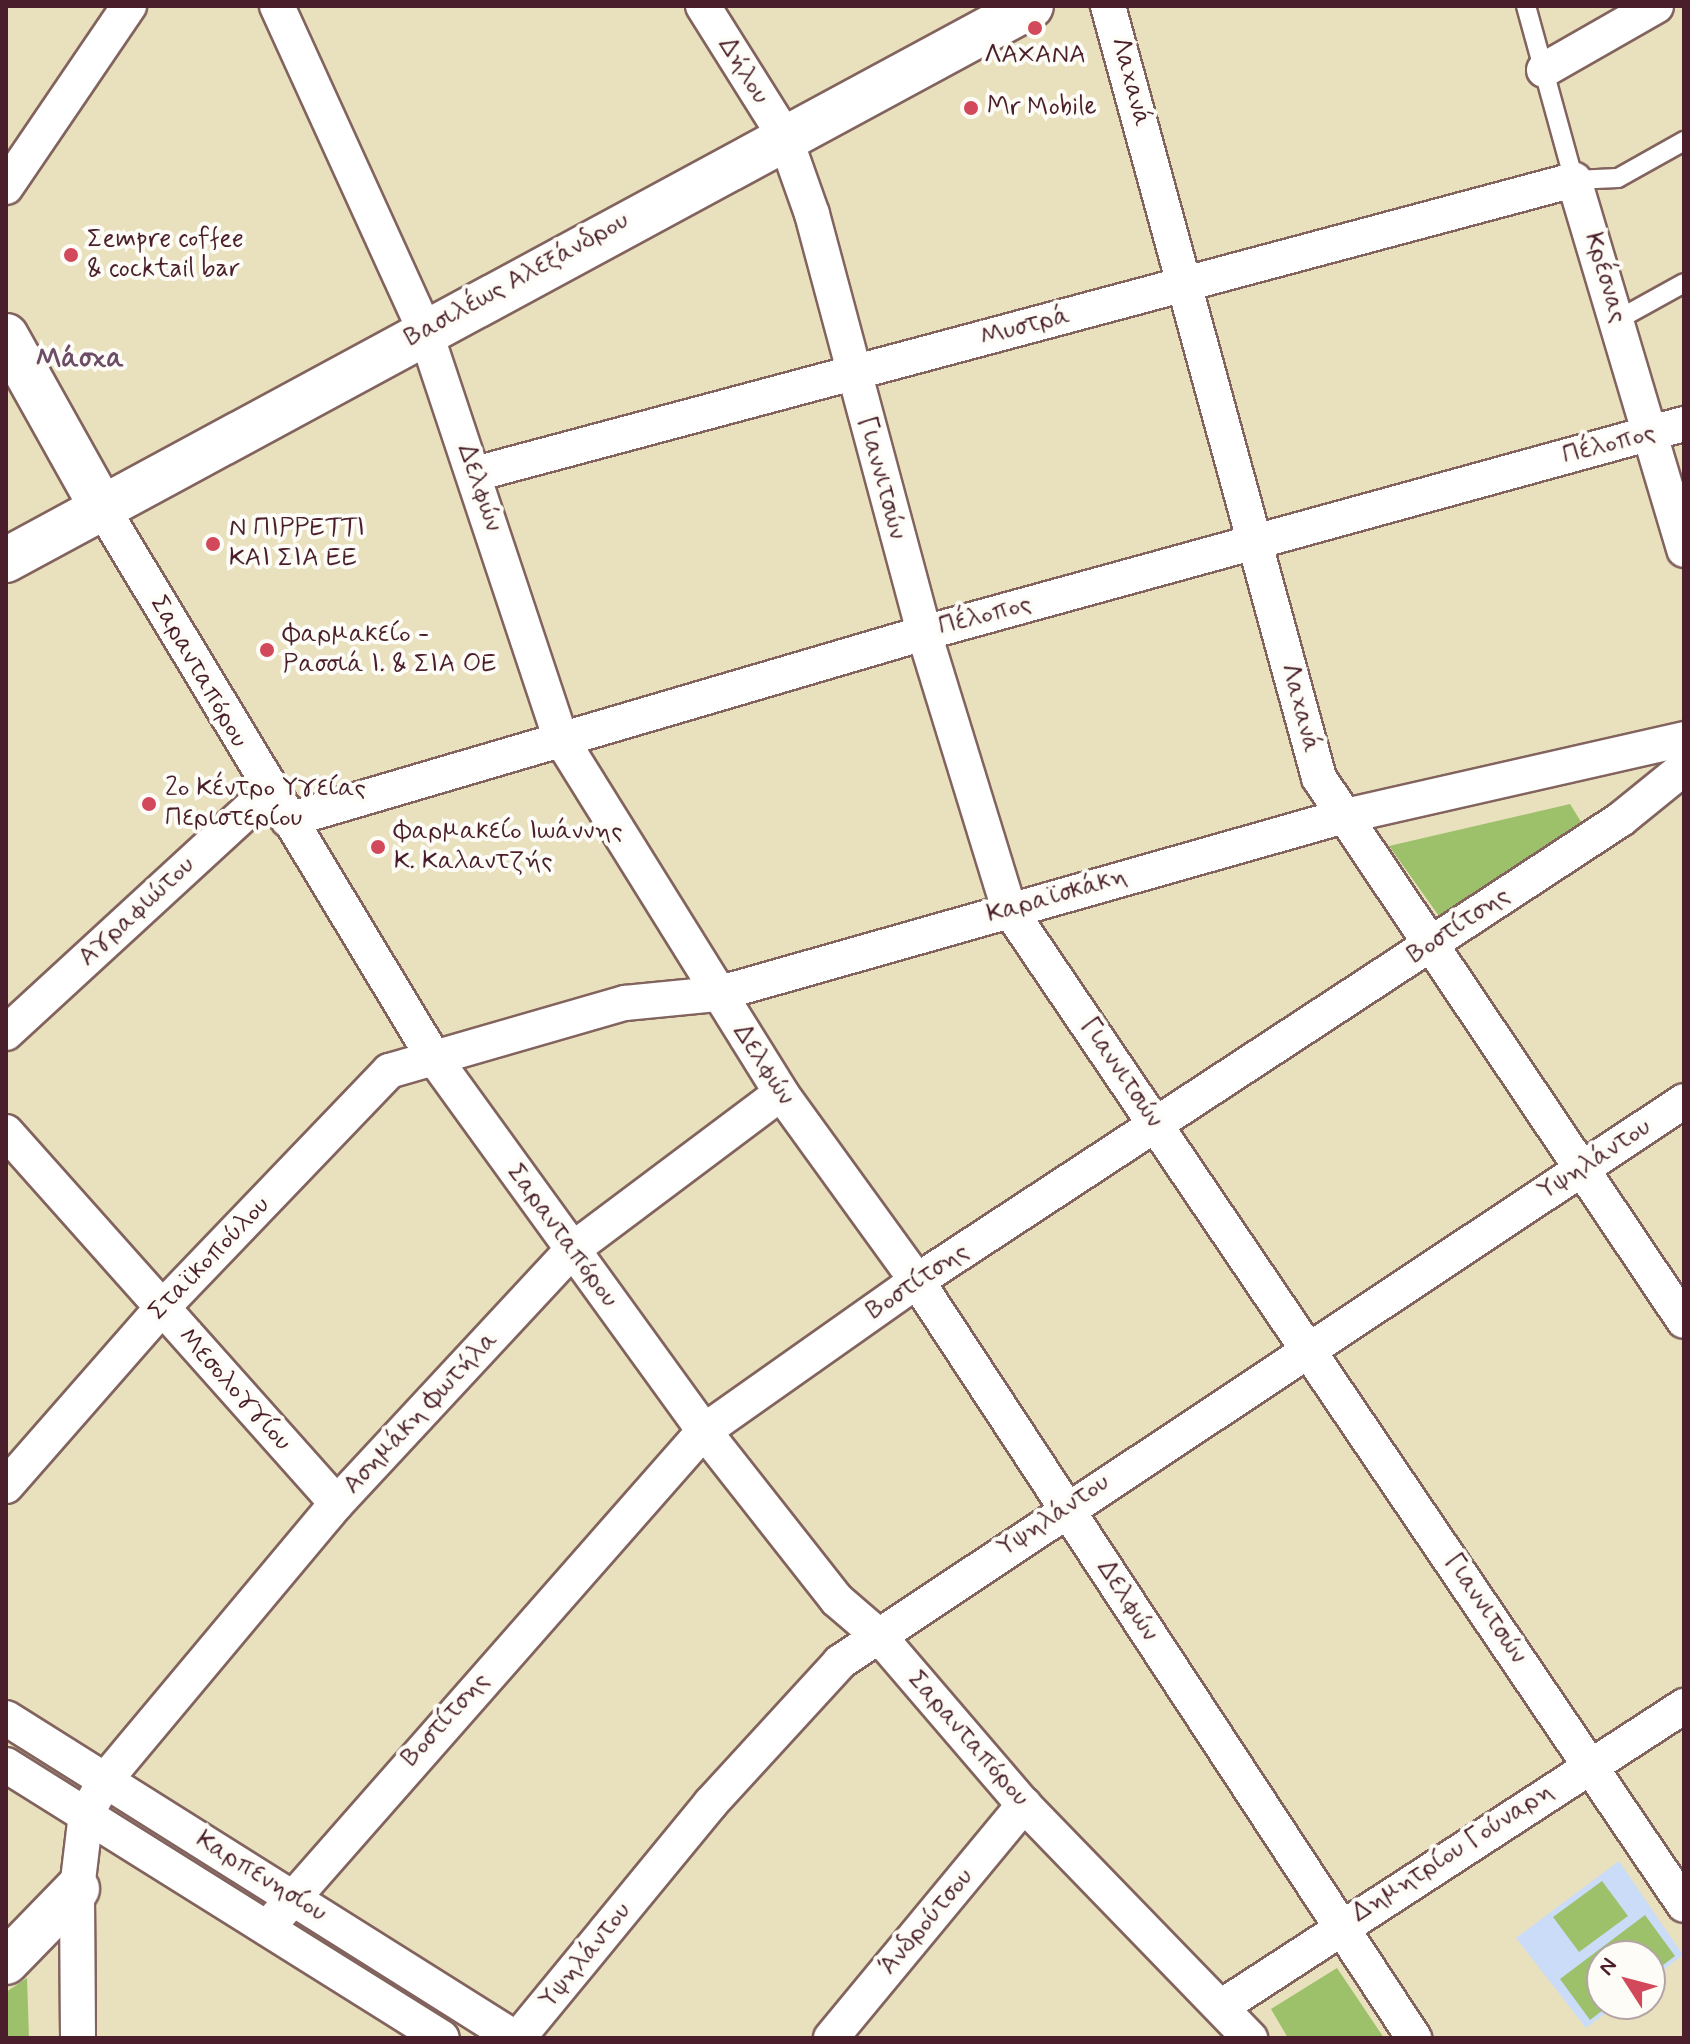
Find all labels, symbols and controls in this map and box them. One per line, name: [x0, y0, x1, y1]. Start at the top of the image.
marker: ΛΑΧΑΝΑ: [1026, 19, 1044, 37]
street label: Δήλου: [711, 32, 775, 110]
street label: Λαχανά: [1103, 34, 1157, 130]
place label: ΛΑΧΑΝΑ: [984, 40, 1086, 72]
place label: Mr Mobile: [987, 92, 1100, 124]
marker: Mr Mobile: [962, 99, 980, 117]
street label: Βασιλέως Αλεξάνδρου: [400, 205, 634, 355]
place label: Σempre coffee & cocktail bar: [87, 224, 245, 286]
street label: Κρέσνας: [1576, 229, 1634, 327]
marker: Σempre coffee & cocktail bar: [62, 246, 80, 264]
street label: Μυστρά: [977, 300, 1073, 354]
district label: Μάσχα: [36, 343, 124, 377]
street label: Γιαννιτσών: [850, 413, 912, 543]
street label: Πέλοπος: [1559, 418, 1659, 472]
street label: Δελφών: [450, 440, 508, 536]
place label: Ν ΠΙΡΡΕΤΤΙ ΚΑΙ ΣΙΑ ΕΕ: [229, 513, 365, 574]
marker: Ν ΠΙΡΡΕΤΤΙ ΚΑΙ ΣΙΑ ΕΕ: [204, 535, 222, 553]
street label: Πέλοπος: [935, 589, 1035, 643]
street label: Σαρανταπόρου: [142, 591, 254, 753]
place label: Φαρμακείο - Ρασσιά Ι. & ΣΙΑ ΟΕ: [283, 619, 497, 680]
marker: Φαρμακείο - Ρασσιά Ι. & ΣΙΑ ΟΕ: [258, 641, 276, 659]
street label: Λαχανά: [1273, 660, 1327, 756]
place label: 2ο Κέντρο Υγείας Περιστερίου: [165, 773, 366, 834]
marker: 2ο Κέντρο Υγείας Περιστερίου: [140, 795, 158, 813]
place label: Φαρμακείο Ιωάννης Κ. Καλαντζής: [394, 816, 623, 878]
marker: Φαρμακείο Ιωάννης Κ. Καλαντζής: [369, 838, 387, 856]
street label: Αγραφιώτου: [72, 850, 202, 974]
street label: Καραϊσκάκη: [983, 861, 1131, 931]
street label: Βοστίτσης: [1402, 881, 1516, 971]
street label: Γιαννιτσών: [1073, 1012, 1169, 1134]
street label: Δελφών: [725, 1019, 801, 1111]
street label: Υψηλάντου: [1533, 1112, 1657, 1208]
street label: Σαρανταπόρου: [499, 1158, 625, 1314]
street label: Σταϊκοπούλου: [143, 1190, 277, 1328]
street label: Βοστίτσης: [861, 1237, 975, 1327]
street label: Μεσολογγίου: [171, 1322, 297, 1458]
street label: Ασημάκη Φωτήλα: [337, 1325, 505, 1501]
street label: Υψηλάντου: [992, 1467, 1116, 1565]
street label: Γιαννιτσών: [1437, 1548, 1533, 1670]
street label: Δελφών: [1089, 1555, 1165, 1647]
street label: Σαρανταπόρου: [901, 1665, 1035, 1813]
street label: Βοστίτσης: [395, 1666, 497, 1774]
street label: Δημητρίου Γούναρη: [1346, 1776, 1560, 1930]
street label: Καρπενησίου: [190, 1825, 332, 1929]
street label: Άνδρούτσου: [873, 1862, 981, 1982]
street label: Υψηλάντου: [534, 1897, 638, 2015]
north arrow: [1586, 1940, 1666, 2020]
text: N: [1593, 1953, 1624, 1981]

